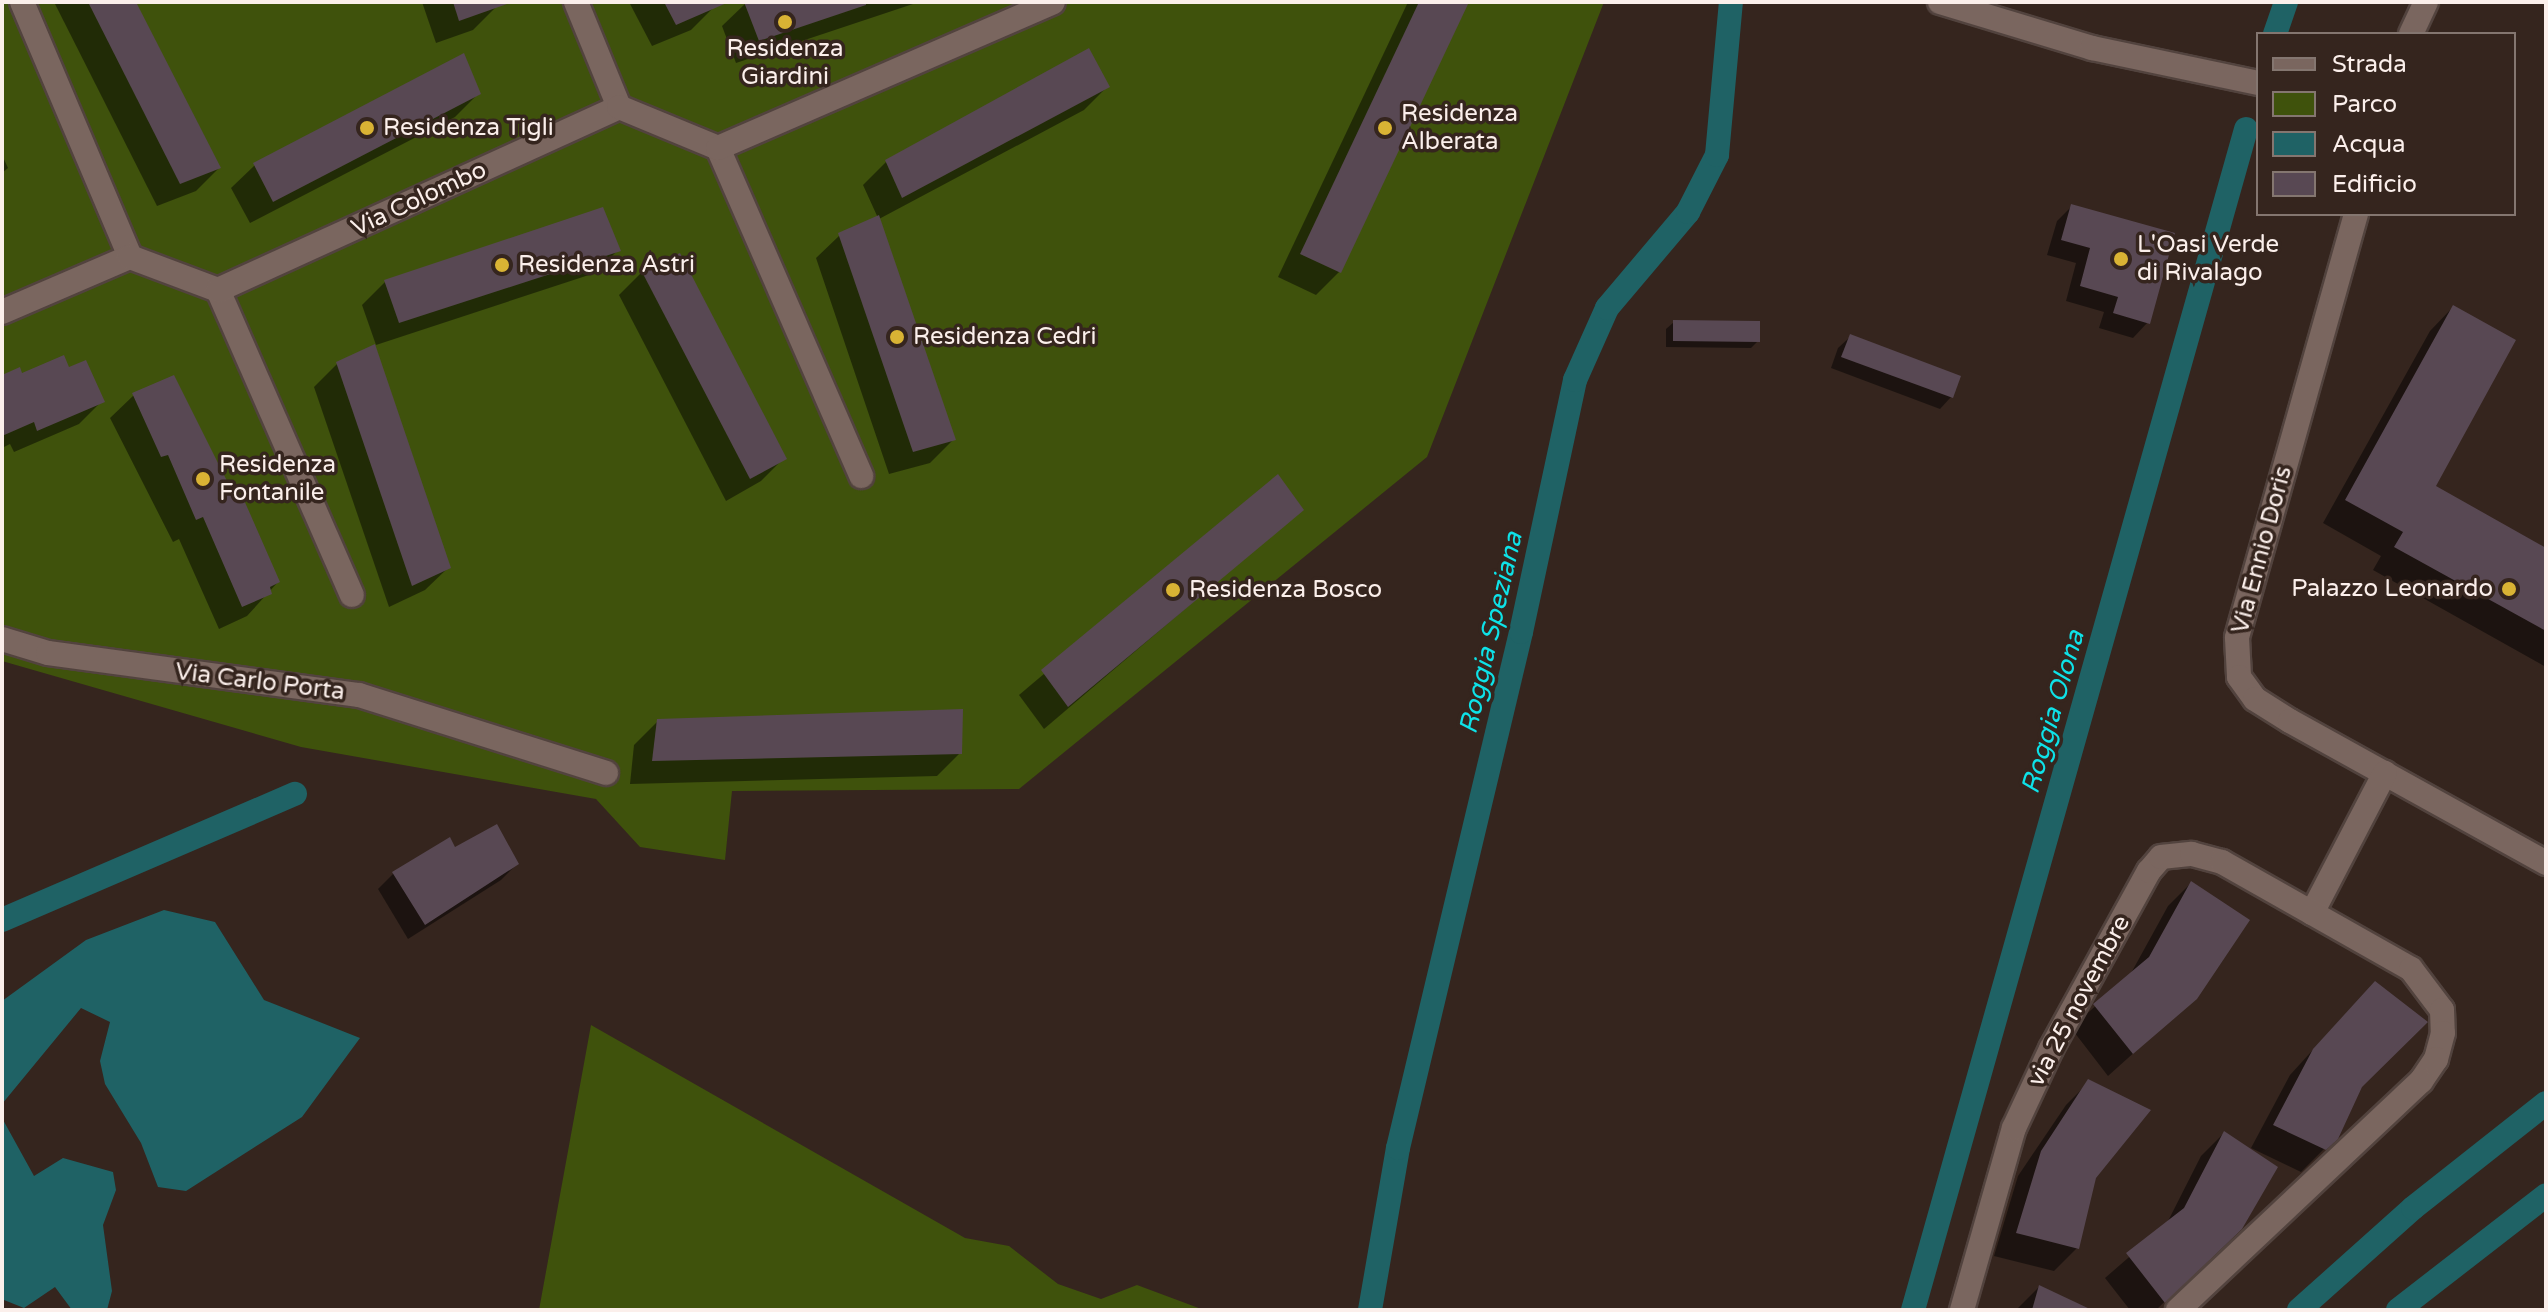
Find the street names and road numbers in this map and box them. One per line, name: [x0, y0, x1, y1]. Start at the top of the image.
street label: Via Colombo: [347, 155, 491, 243]
street label: Via Ennio Doris: [2226, 463, 2298, 637]
street label: Via Carlo Porta: [174, 657, 346, 707]
street label: via 25 novembre: [2022, 911, 2136, 1091]

